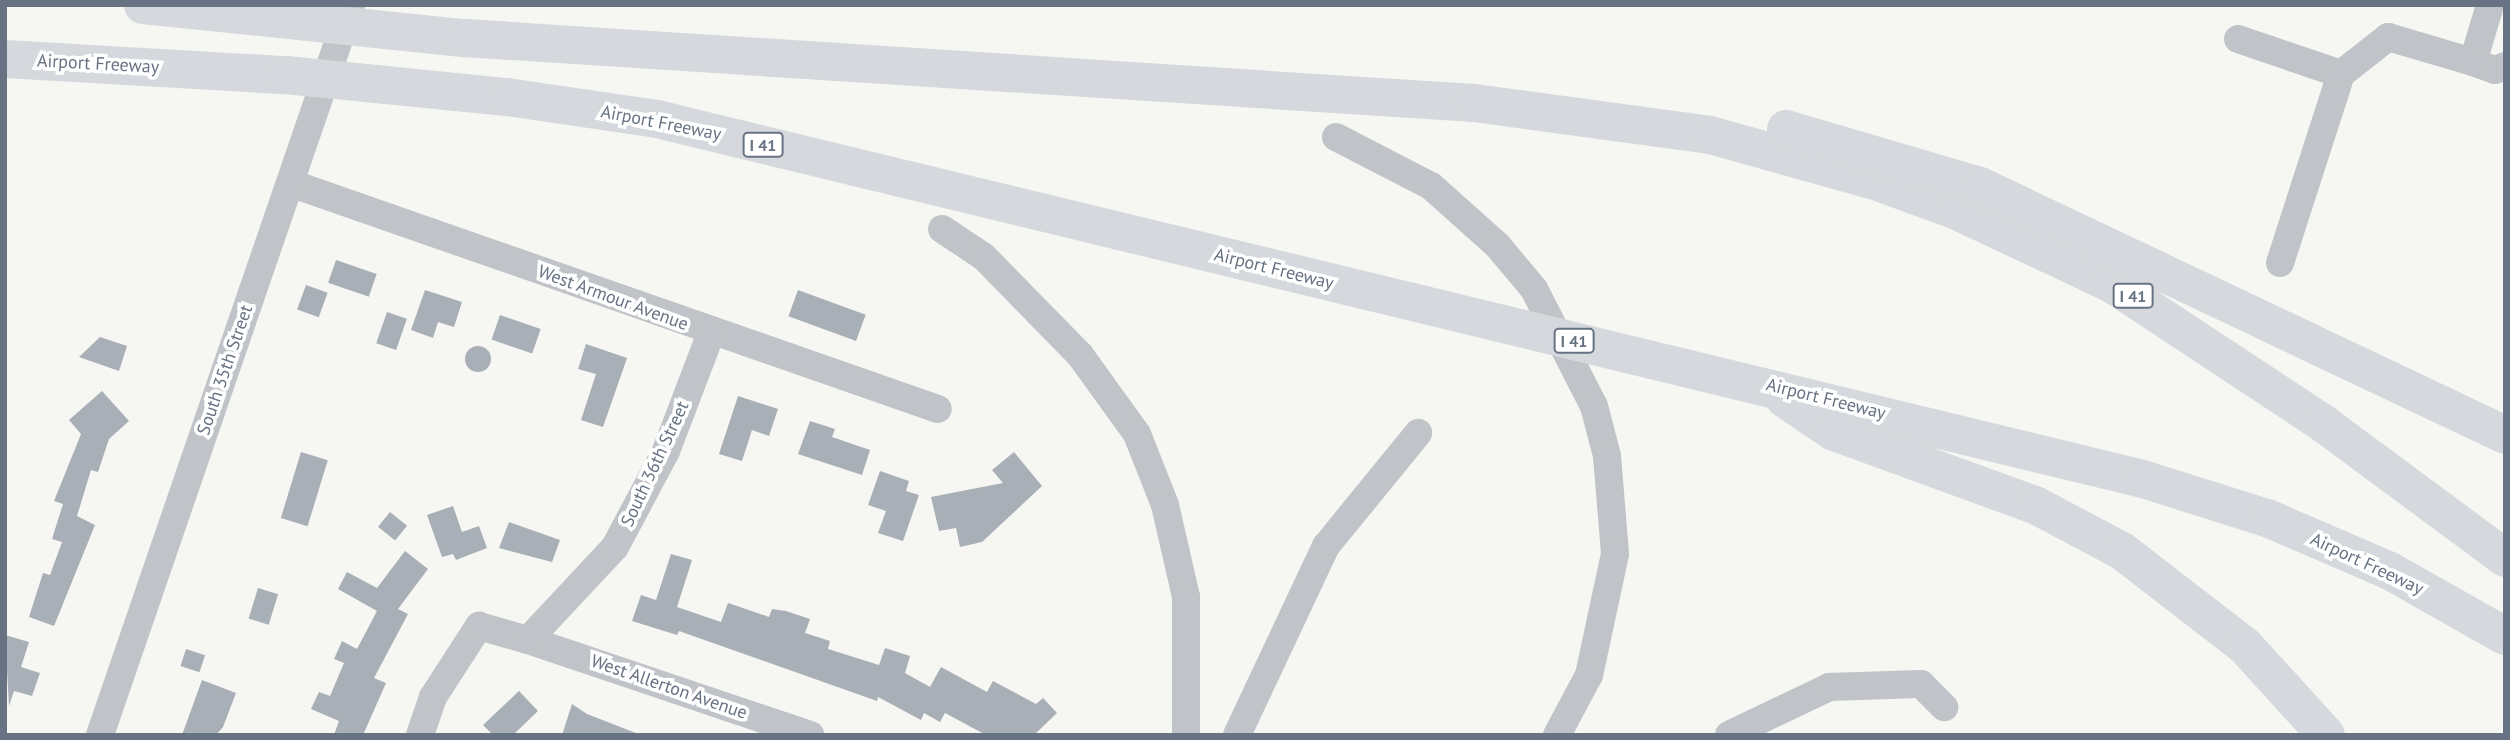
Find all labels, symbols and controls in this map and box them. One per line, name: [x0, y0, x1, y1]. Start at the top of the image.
street label: Airport Freeway: [36, 50, 160, 78]
street label: Airport Freeway: [599, 101, 723, 145]
road number: I 41: [742, 132, 784, 158]
street label: Airport Freeway: [1212, 244, 1336, 294]
street label: West Armour Avenue: [534, 261, 692, 335]
road number: I 41: [2112, 284, 2154, 308]
street label: South 35th Street: [193, 302, 257, 438]
road number: I 41: [1553, 328, 1595, 354]
street label: Airport Freeway: [1764, 374, 1888, 424]
street label: South 36th Street: [616, 398, 694, 530]
street label: Airport Freeway: [2307, 528, 2427, 600]
street label: West Allerton Avenue: [587, 650, 751, 724]

